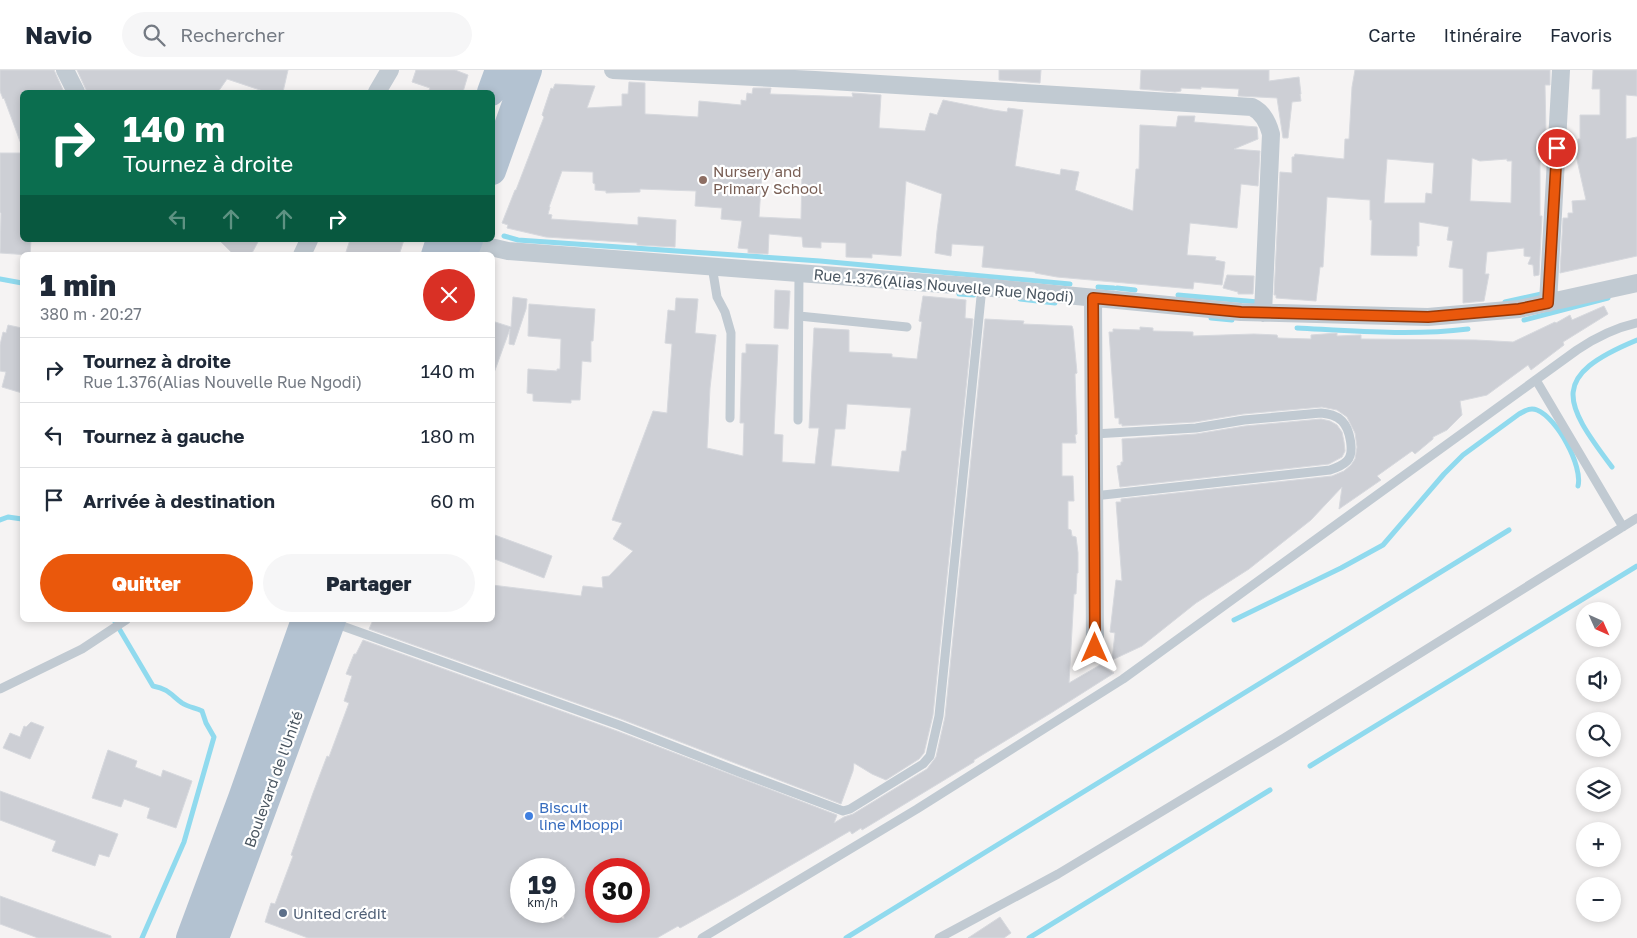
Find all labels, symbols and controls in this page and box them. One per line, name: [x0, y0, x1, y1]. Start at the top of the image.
search box: [122, 12, 472, 57]
text: Navio: [25, 20, 92, 49]
icon: search: [140, 21, 168, 49]
text: Rechercher: [180, 23, 285, 46]
text: Carte: [1368, 24, 1416, 46]
text: Itinéraire: [1444, 24, 1522, 46]
text: Favoris: [1550, 24, 1612, 46]
text: 140 m: [123, 108, 225, 150]
icon: right: [40, 110, 105, 175]
pin: [1536, 127, 1578, 169]
icon: arrive: [1543, 134, 1571, 162]
text: Tournez à droite: [123, 150, 293, 177]
place label: Nursery and Primary School: [713, 162, 823, 197]
marker: Nursery and Primary School: [697, 174, 709, 186]
icon: left: [164, 205, 192, 233]
icon: ahead: [217, 205, 245, 233]
icon: ahead: [270, 205, 298, 233]
icon: right: [323, 205, 351, 233]
street label: Rue 1.376(Alias Nouvelle Rue Ngodi): [813, 265, 1075, 305]
text: 1 min: [40, 267, 116, 303]
button: close: [423, 269, 475, 321]
text: 380 m · 20:27: [40, 304, 142, 324]
text: Tournez à droite: [83, 349, 231, 372]
icon: right: [40, 356, 68, 384]
text: 140 m: [421, 359, 475, 382]
text: Rue 1.376(Alias Nouvelle Rue Ngodi): [83, 372, 362, 392]
icon: left: [40, 421, 68, 449]
text: Tournez à gauche: [83, 424, 244, 447]
text: 180 m: [421, 424, 475, 447]
icon: arrive: [40, 486, 68, 514]
text: Arrivée à destination: [83, 489, 275, 512]
text: 60 m: [430, 489, 475, 512]
button: Quitter: [40, 554, 253, 612]
button: Partager: [263, 554, 475, 612]
north arrow: [1576, 602, 1621, 648]
map controls: [1576, 602, 1621, 922]
position arrow: [1068, 621, 1120, 673]
button: sound: [1576, 657, 1621, 702]
street label: Boulevard de l'Unité: [240, 708, 306, 850]
button: search: [1576, 712, 1621, 757]
button: layers: [1576, 767, 1621, 812]
place label: Biscuit line Mboppi: [539, 798, 623, 833]
marker: Biscuit line Mboppi: [523, 810, 535, 822]
button: +: [1576, 822, 1621, 867]
speed limit sign: 30: [585, 858, 650, 923]
text: 19: [528, 869, 557, 900]
button: −: [1576, 877, 1621, 922]
text: km/h: [527, 895, 558, 910]
place label: United crédit: [293, 904, 387, 922]
marker: United crédit: [277, 907, 289, 919]

